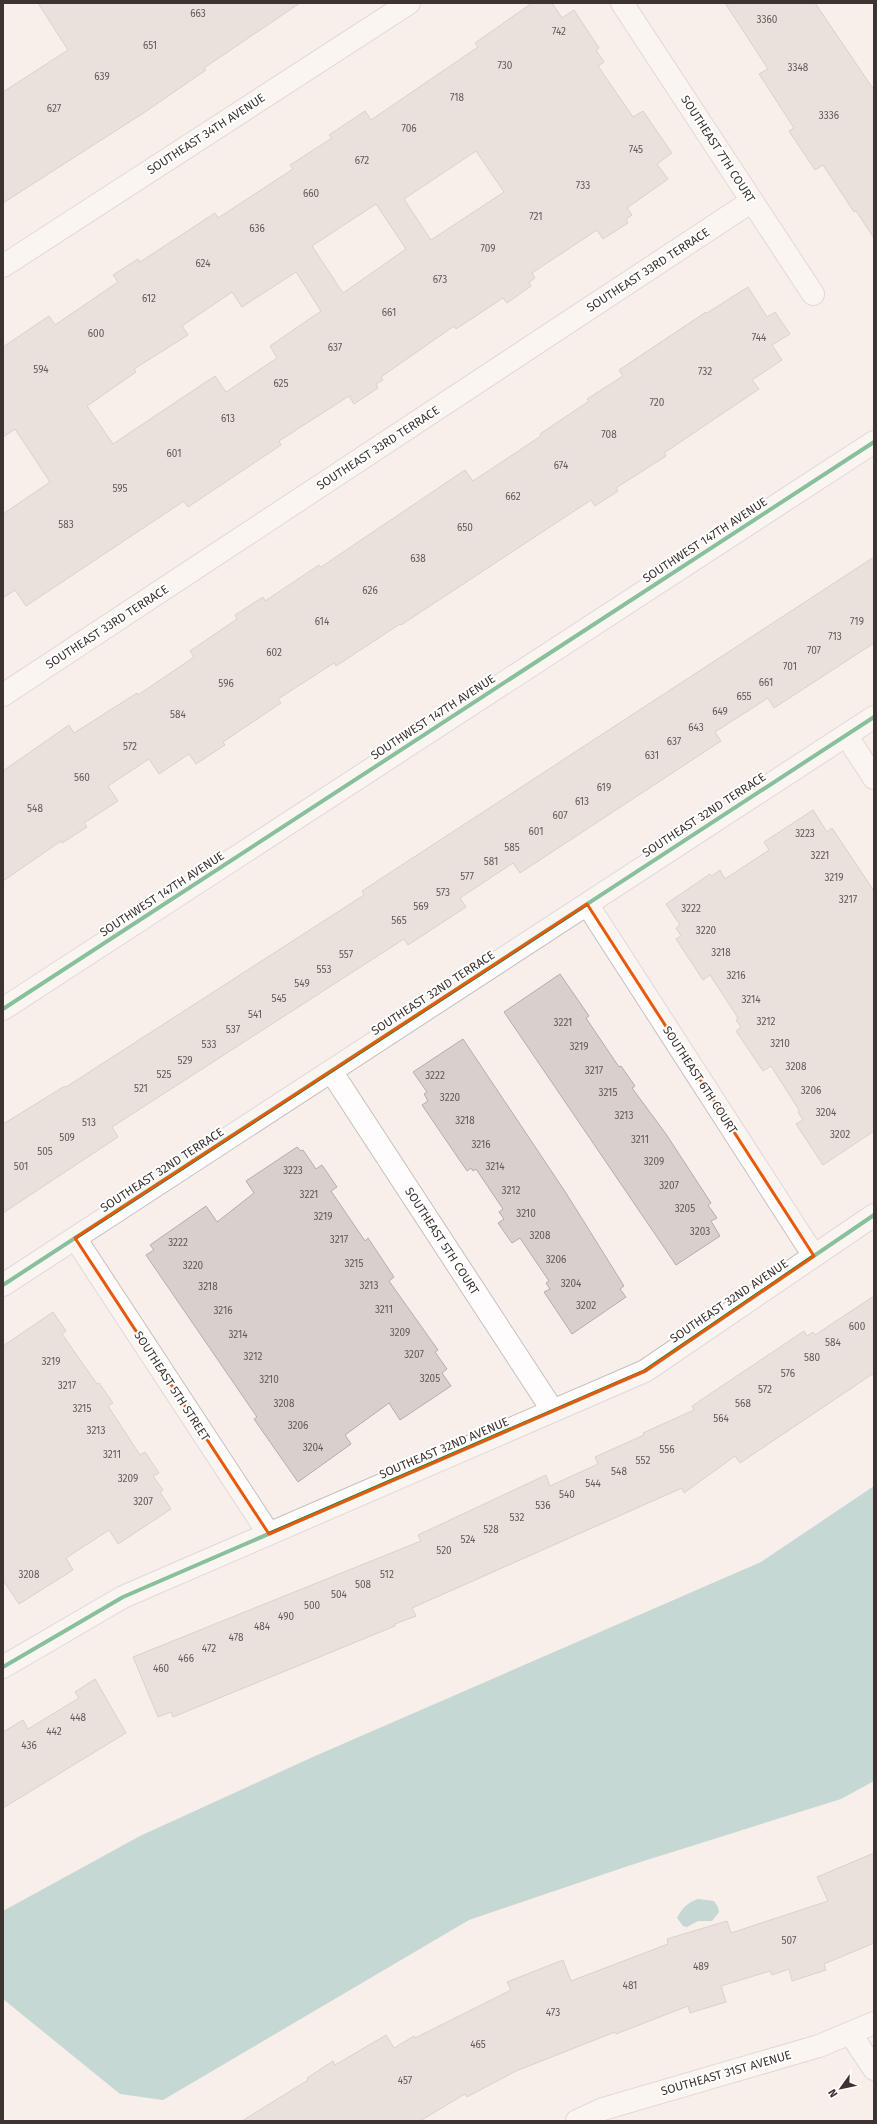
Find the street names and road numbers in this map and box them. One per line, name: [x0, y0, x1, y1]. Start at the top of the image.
street label: SOUTHEAST 34TH AVENUE: [144, 91, 268, 177]
street label: SOUTHEAST 7TH COURT: [678, 93, 758, 206]
street label: SOUTHEAST 33RD TERRACE: [584, 225, 712, 315]
street label: SOUTHEAST 33RD TERRACE: [314, 403, 442, 493]
street label: SOUTHWEST 147TH AVENUE: [640, 494, 770, 586]
street label: SOUTHEAST 33RD TERRACE: [43, 582, 171, 672]
street label: SOUTHWEST 147TH AVENUE: [368, 671, 498, 763]
street label: SOUTHEAST 32ND TERRACE: [640, 770, 768, 860]
street label: SOUTHWEST 147TH AVENUE: [97, 848, 227, 940]
street label: SOUTHEAST 32ND TERRACE: [369, 948, 497, 1038]
street label: SOUTHEAST 6TH COURT: [660, 1024, 740, 1137]
street label: SOUTHEAST 32ND TERRACE: [98, 1125, 226, 1215]
street label: SOUTHEAST 5TH COURT: [402, 1185, 482, 1298]
street label: SOUTHEAST 32ND AVENUE: [667, 1256, 791, 1346]
street label: SOUTHEAST 5TH STREET: [131, 1329, 213, 1444]
street label: SOUTHEAST 32ND AVENUE: [377, 1414, 511, 1482]
street label: SOUTHEAST 31ST AVENUE: [659, 2048, 793, 2098]

